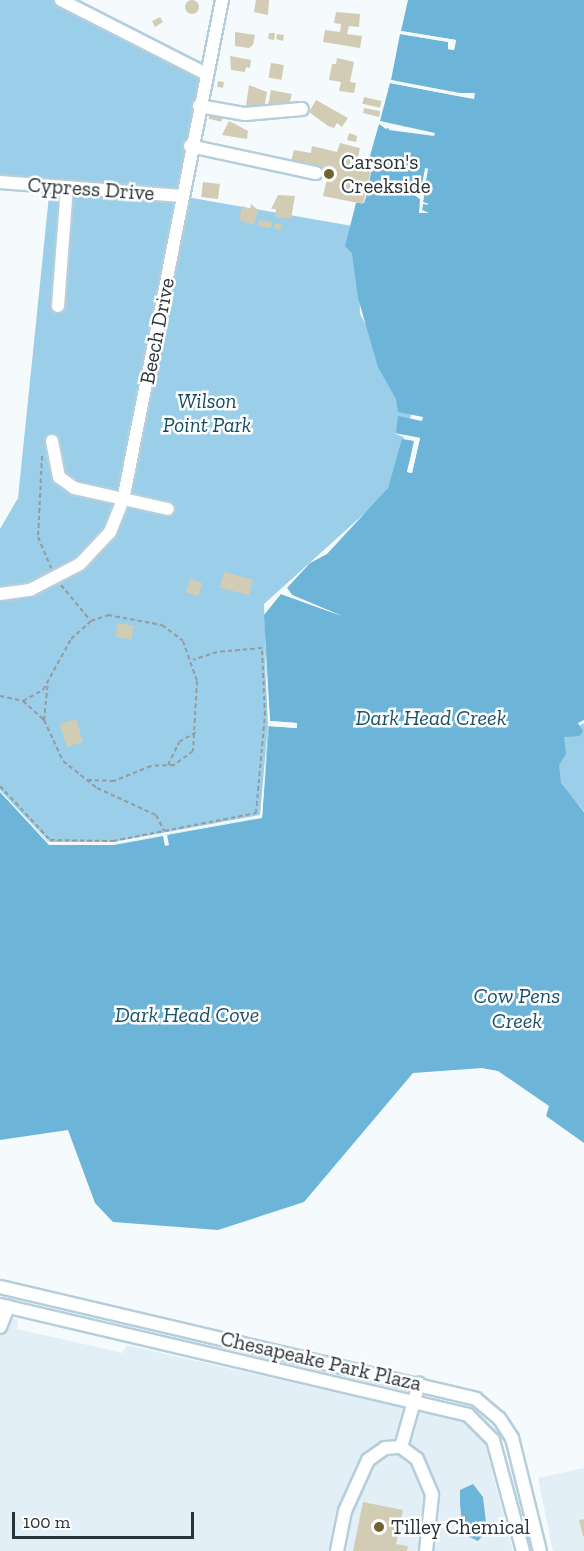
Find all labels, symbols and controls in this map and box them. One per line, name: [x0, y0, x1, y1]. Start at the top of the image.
place label: Carson's Creekside: [341, 149, 431, 199]
marker: Carson's Creekside: [322, 167, 336, 181]
street label: Cypress Drive: [27, 172, 155, 206]
street label: Beech Drive: [134, 276, 180, 386]
park label: Wilson Point Park: [163, 388, 251, 438]
water label: Dark Head Creek: [355, 705, 507, 731]
water label: Cow Pens Creek: [473, 982, 561, 1034]
water label: Dark Head Cove: [115, 1002, 259, 1028]
street label: Chesapeake Park Plaza: [218, 1326, 424, 1396]
scale bar: [15, 1500, 196, 1538]
text: 100 m: [23, 1511, 70, 1533]
place label: Tilley Chemical: [391, 1514, 531, 1540]
marker: Tilley Chemical: [372, 1520, 386, 1534]

